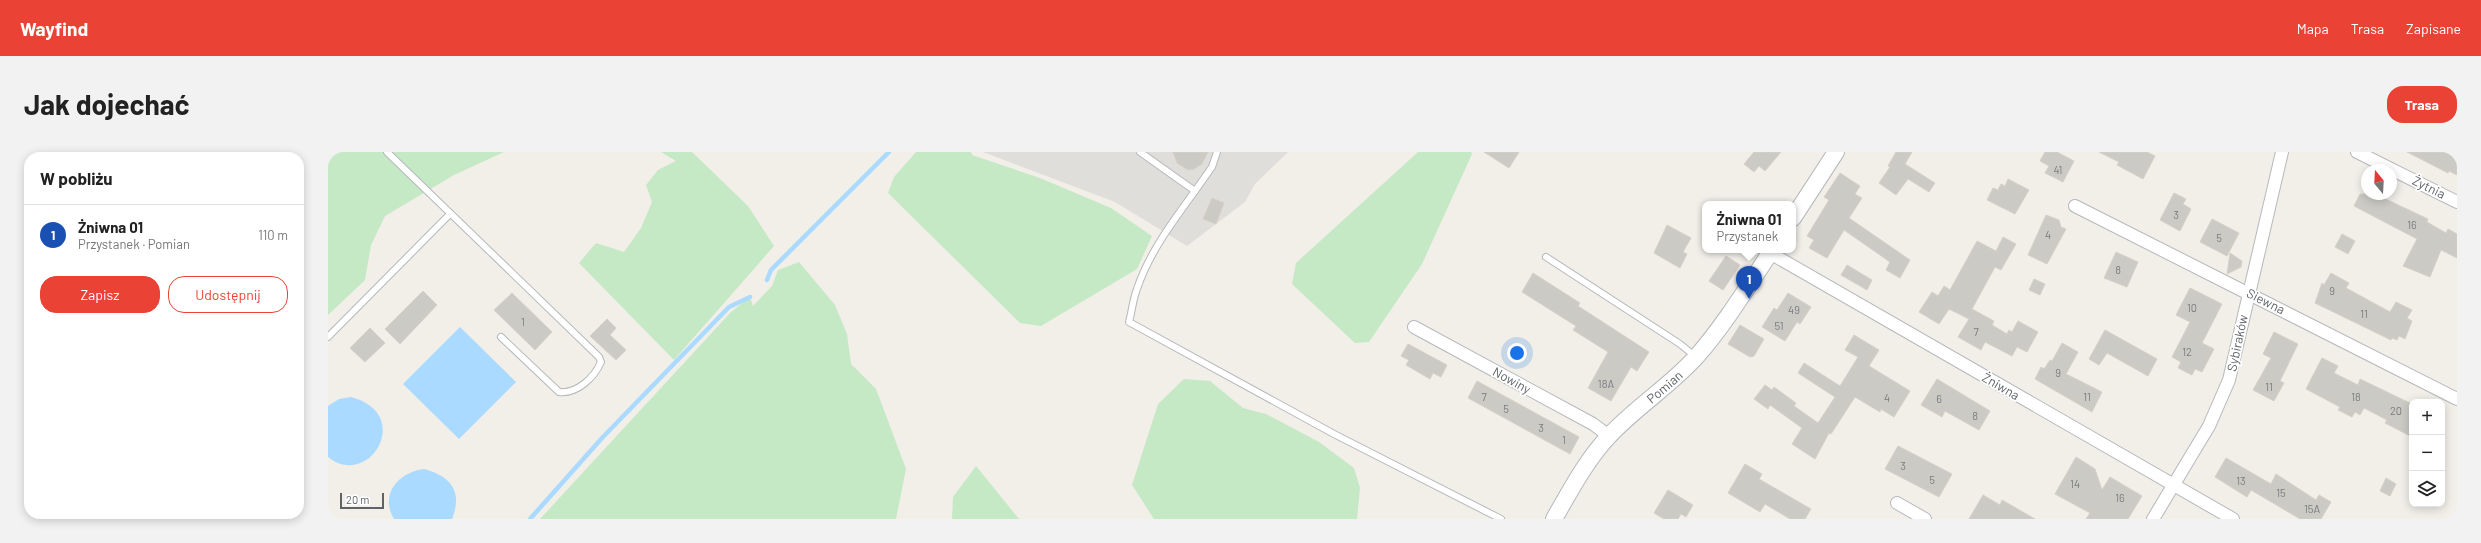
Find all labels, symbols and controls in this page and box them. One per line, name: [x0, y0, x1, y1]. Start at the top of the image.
text: Wayfind: [20, 17, 88, 40]
text: Mapa: [2297, 20, 2329, 37]
text: Trasa: [2351, 20, 2384, 37]
text: Zapisane: [2406, 20, 2461, 37]
button: Trasa: [2387, 86, 2457, 123]
text: Jak dojechać: [24, 87, 190, 121]
house number: 41: [2054, 163, 2062, 176]
north arrow: [2361, 164, 2397, 200]
text: W pobliżu: [40, 168, 113, 188]
street label: Żytnia: [2410, 172, 2448, 202]
popup: [1702, 201, 1796, 253]
house number: 3: [2173, 208, 2179, 221]
text: Żniwna 01: [1717, 210, 1781, 228]
text: Żniwna 01: [78, 218, 143, 236]
house number: 16: [2407, 218, 2417, 231]
text: 1: [51, 227, 55, 243]
text: 110 m: [258, 227, 288, 243]
text: Przystanek: [1717, 228, 1778, 244]
house number: 4: [2045, 228, 2051, 241]
house number: 5: [2216, 231, 2222, 244]
text: Przystanek · Pomian: [78, 236, 190, 252]
house number: 8: [2115, 263, 2121, 276]
pin: 1: [1736, 266, 1762, 299]
button: Zapisz: [40, 276, 160, 313]
button: Udostępnij: [168, 276, 288, 313]
house number: 9: [2329, 284, 2335, 297]
street label: Siewna: [2244, 285, 2288, 317]
house number: 10: [2187, 301, 2197, 314]
house number: 49: [1788, 303, 1800, 316]
house number: 11: [2360, 307, 2368, 320]
street label: Sybiraków: [2223, 313, 2251, 373]
house number: 1: [521, 315, 525, 328]
house number: 51: [1774, 319, 1784, 332]
house number: 7: [1973, 325, 1979, 338]
your location: [1507, 343, 1527, 363]
house number: 12: [2182, 345, 2192, 358]
street label: Nowiny: [1490, 363, 1534, 397]
house number: 9: [2055, 366, 2061, 379]
street label: Pomian: [1643, 367, 1686, 407]
street label: Żniwna: [1979, 369, 2023, 403]
house number: 18A: [1598, 377, 1614, 390]
house number: 11: [2265, 380, 2273, 393]
house number: 7: [1481, 390, 1487, 403]
house number: 11: [2083, 390, 2091, 403]
house number: 18: [2351, 390, 2361, 403]
house number: 4: [1884, 391, 1890, 404]
house number: 6: [1936, 392, 1942, 405]
map controls: [2409, 399, 2445, 507]
button: +: [2409, 399, 2445, 435]
house number: 5: [1503, 402, 1509, 415]
house number: 20: [2390, 404, 2402, 417]
house number: 8: [1972, 409, 1978, 422]
house number: 3: [1538, 421, 1544, 434]
house number: 1: [1562, 433, 1566, 446]
button: −: [2409, 435, 2445, 471]
house number: 3: [1900, 459, 1906, 472]
button: layers: [2409, 471, 2445, 507]
house number: 5: [1929, 473, 1935, 486]
house number: 13: [2236, 474, 2246, 487]
house number: 14: [2070, 477, 2080, 490]
house number: 15: [2276, 486, 2286, 499]
scale bar: [340, 491, 384, 510]
house number: 16: [2115, 491, 2125, 504]
text: 20 m: [346, 493, 369, 506]
house number: 15A: [2304, 502, 2320, 515]

